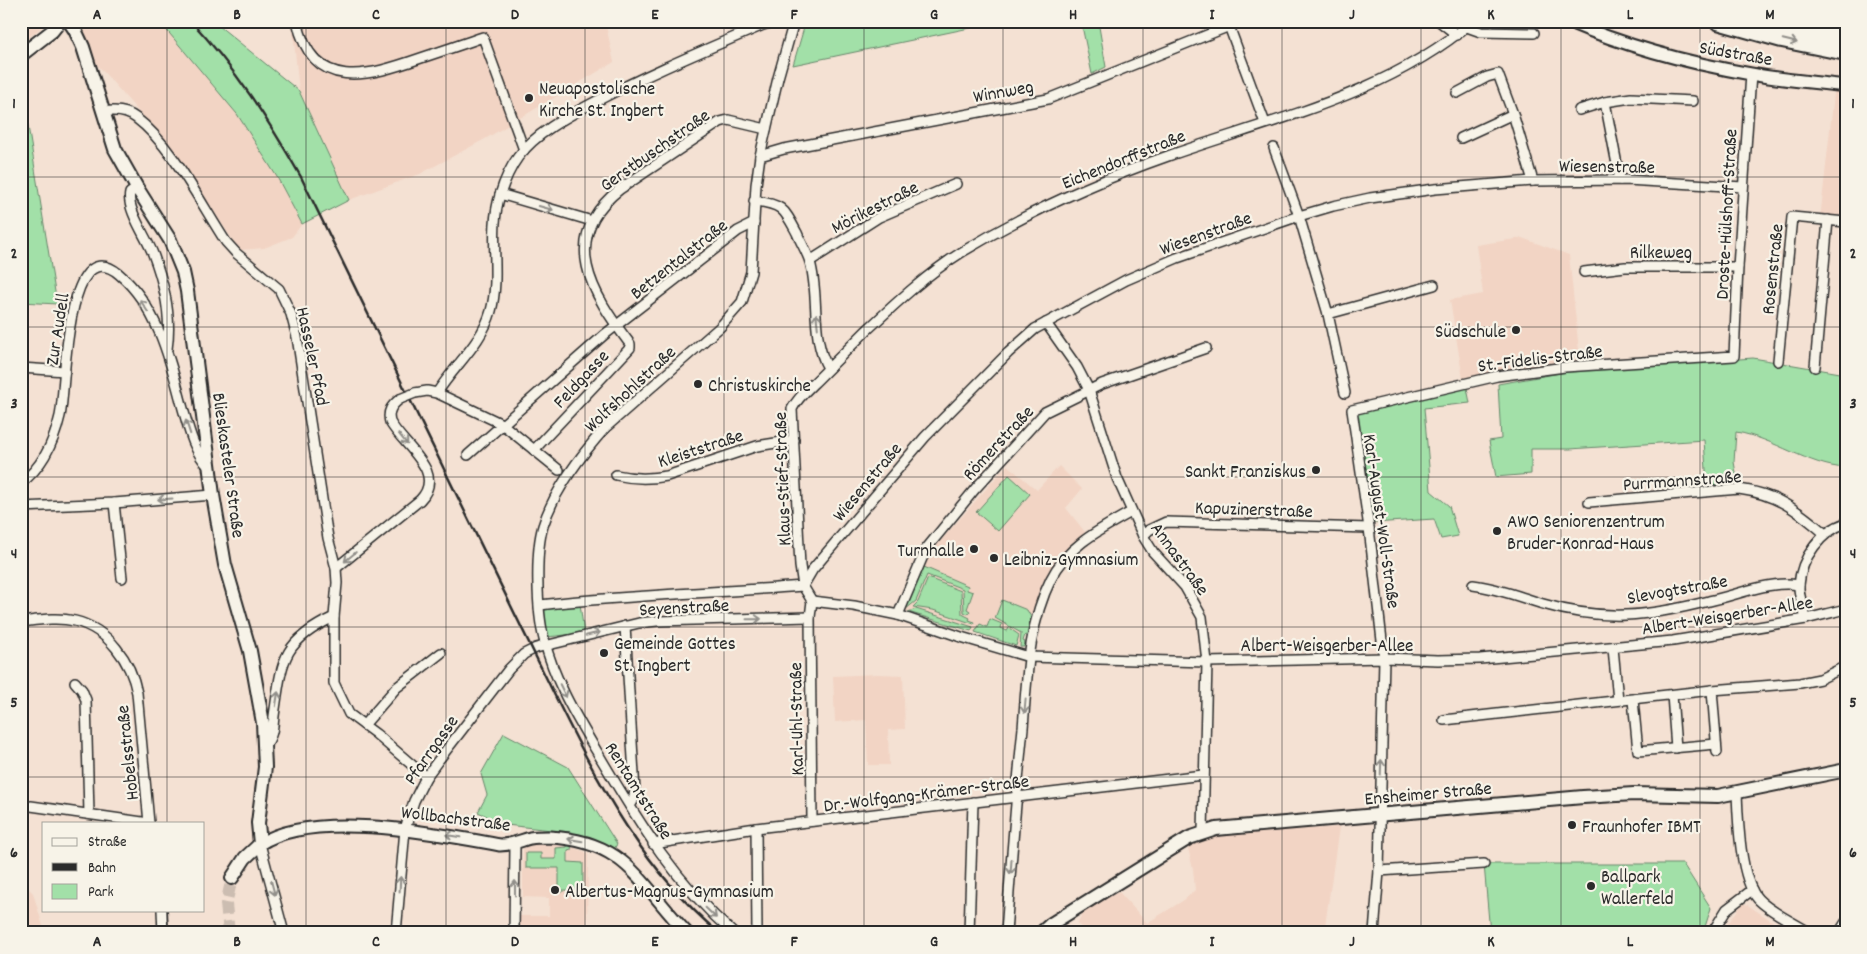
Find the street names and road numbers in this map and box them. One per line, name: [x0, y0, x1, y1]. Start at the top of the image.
street label: Südstraße: [1697, 36, 1774, 75]
street label: Winnweg: [971, 75, 1036, 112]
street label: Gerstbuschstraße: [595, 104, 717, 200]
street label: Eichendorffstraße: [1058, 124, 1190, 198]
street label: Droste-Hülshoff-Straße: [1711, 128, 1746, 300]
street label: Wiesenstraße: [1559, 154, 1655, 183]
street label: Mörikestraße: [827, 176, 924, 243]
street label: Wiesenstraße: [1156, 206, 1256, 264]
street label: Betzentalstraße: [626, 214, 735, 308]
street label: Rosenstraße: [1756, 223, 1793, 316]
street label: Rilkeweg: [1630, 241, 1692, 268]
street label: Zur Audell: [40, 291, 79, 368]
street label: Hasseler Pfad: [287, 305, 334, 409]
street label: St.-Fidelis-Straße: [1476, 339, 1604, 382]
street label: Wolfshohlstraße: [579, 341, 683, 440]
street label: Feldgasse: [548, 345, 617, 416]
street label: Blieskasteler Straße: [203, 391, 250, 540]
street label: Römerstraße: [957, 401, 1042, 488]
street label: Klaus-Stief-Straße: [769, 411, 800, 546]
street label: Kleiststraße: [655, 424, 747, 477]
street label: Karl-August-Woll-Straße: [1354, 432, 1405, 611]
street label: Wiesenstraße: [827, 438, 910, 529]
street label: Purrmannstraße: [1622, 465, 1742, 500]
street label: Kapuzinerstraße: [1194, 496, 1313, 527]
street label: Annastraße: [1142, 518, 1214, 602]
street label: Slevogtstraße: [1625, 569, 1730, 614]
street label: Albert-Weisgerber-Allee: [1640, 591, 1815, 644]
street label: Seyenstraße: [639, 594, 730, 625]
street label: Albert-Weisgerber-Allee: [1241, 634, 1413, 661]
street label: Karl-Uhl-Straße: [784, 662, 813, 776]
street label: Hobelsstraße: [111, 704, 148, 802]
street label: Pfarrgasse: [399, 711, 467, 791]
street label: Rentamtstraße: [596, 738, 678, 846]
street label: Dr.-Wolfgang-Krämer-Straße: [822, 769, 1031, 821]
street label: Ensheimer Straße: [1364, 776, 1493, 814]
street label: Wollbachstraße: [399, 800, 512, 841]

